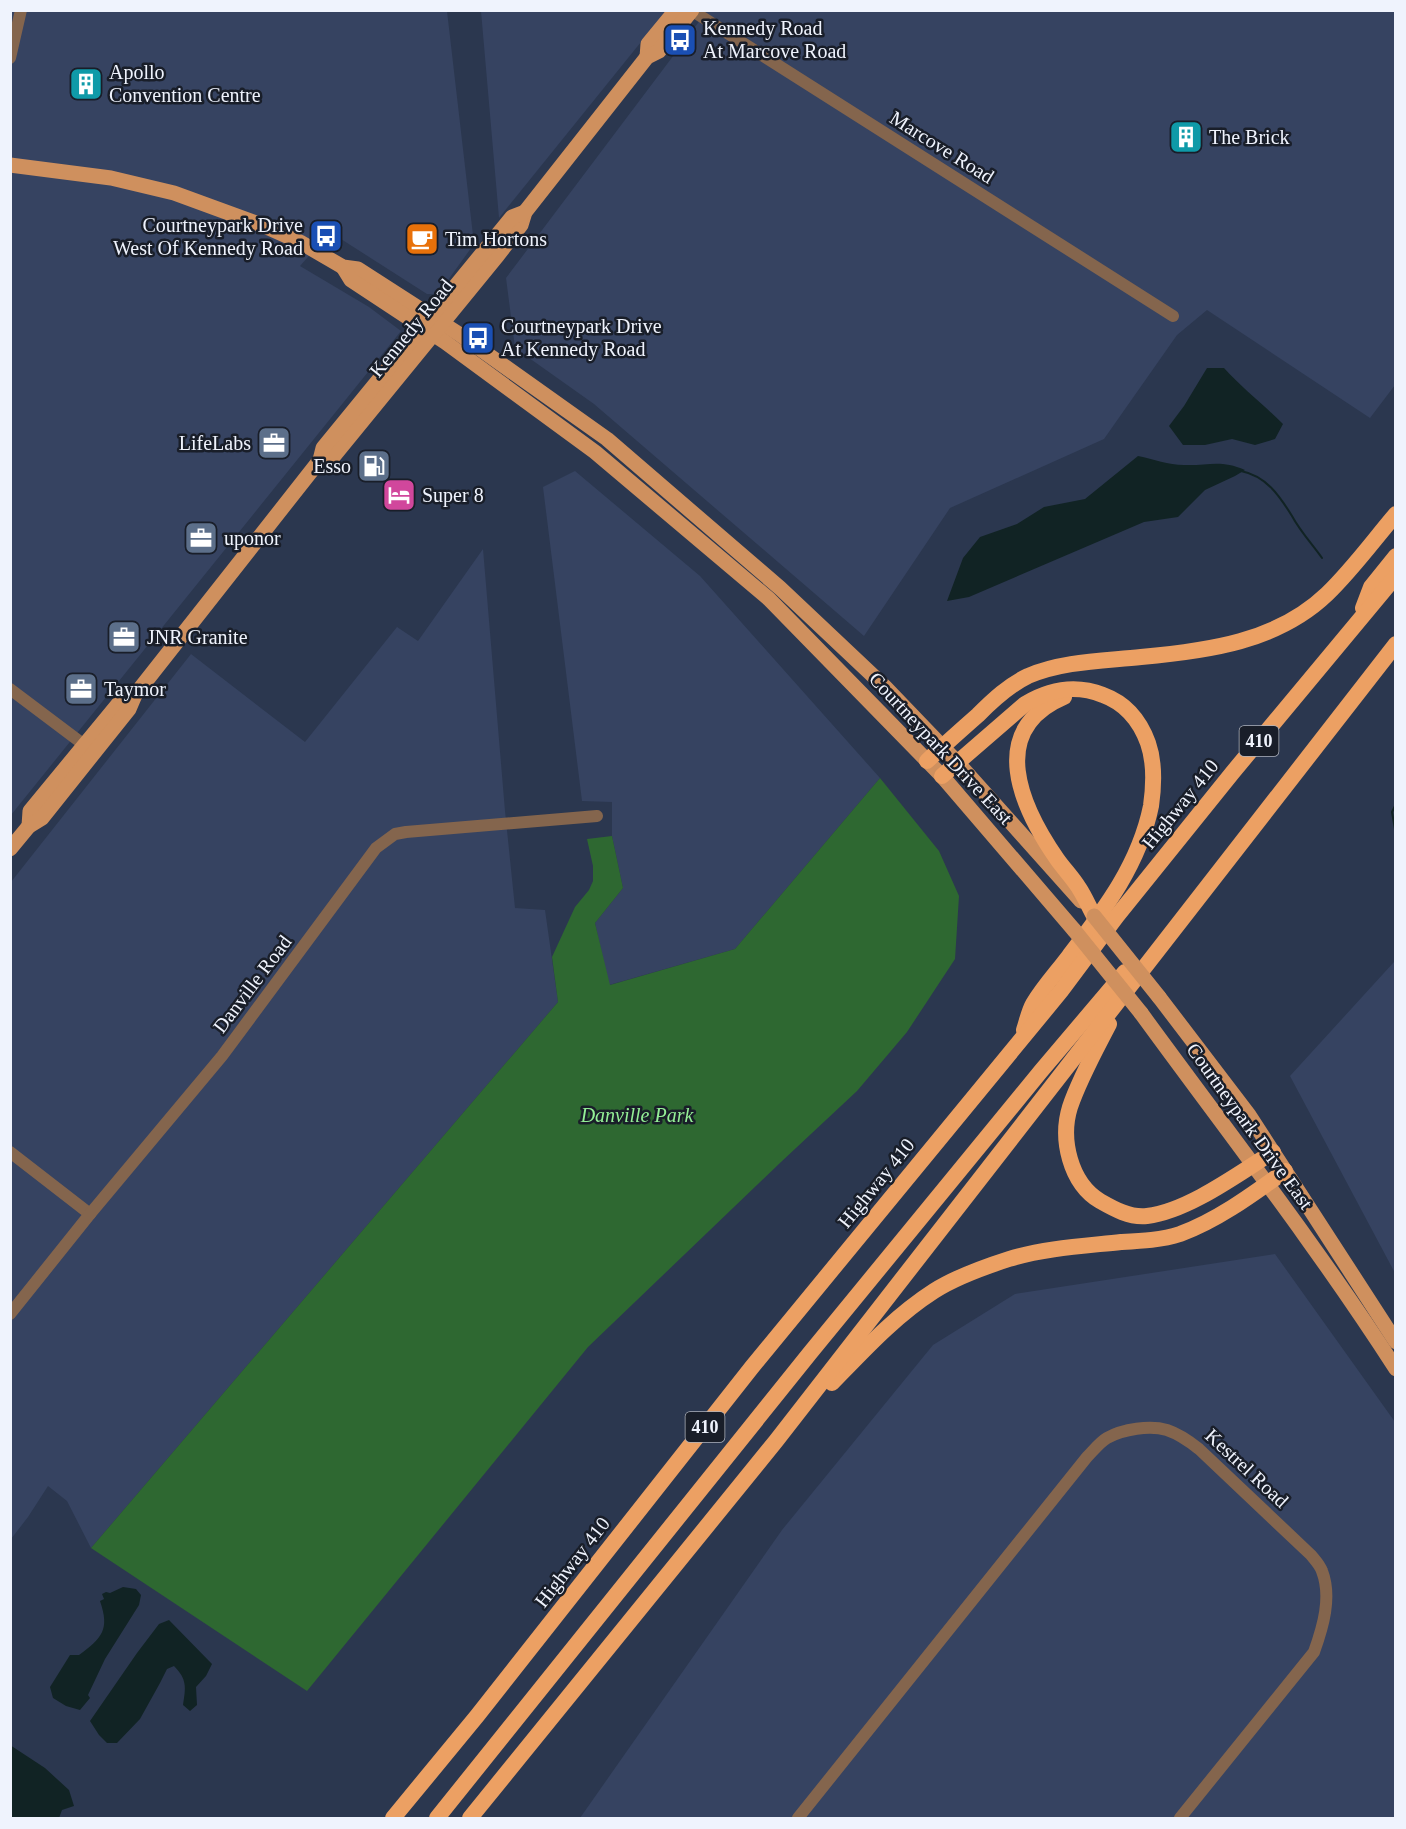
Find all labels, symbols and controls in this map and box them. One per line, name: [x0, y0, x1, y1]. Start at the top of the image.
place label: Kennedy Road At Marcove Road: [703, 17, 846, 62]
bus stop icon: Kennedy Road At Marcove Road: [662, 22, 698, 58]
place label: Apollo Convention Centre: [109, 61, 261, 106]
building icon: Apollo Convention Centre: [68, 66, 104, 102]
street label: Marcove Road: [886, 106, 998, 188]
building icon: The Brick: [1168, 119, 1204, 155]
place label: The Brick: [1209, 126, 1290, 148]
place label: Courtneypark Drive West Of Kennedy Road: [113, 214, 303, 260]
bus stop icon: Courtneypark Drive West Of Kennedy Road: [308, 218, 344, 254]
cafe icon: Tim Hortons: [404, 221, 440, 257]
place label: Tim Hortons: [445, 228, 547, 250]
street label: Kennedy Road: [365, 275, 458, 382]
place label: Courtneypark Drive At Kennedy Road: [501, 315, 662, 361]
bus stop icon: Courtneypark Drive At Kennedy Road: [460, 320, 496, 356]
office icon: LifeLabs: [256, 425, 292, 461]
place label: LifeLabs: [179, 432, 251, 454]
fuel station icon: Esso: [356, 448, 392, 484]
place label: Esso: [313, 455, 351, 477]
hotel icon: Super 8: [381, 477, 417, 513]
place label: Super 8: [422, 484, 484, 507]
office icon: uponor: [183, 520, 219, 556]
place label: uponor: [224, 527, 281, 550]
office icon: JNR Granite: [106, 619, 142, 655]
place label: JNR Granite: [147, 626, 248, 648]
street label: Courtneypark Drive East: [864, 667, 1018, 830]
office icon: Taymor: [63, 671, 99, 707]
place label: Taymor: [104, 678, 166, 701]
road number: 410: [1240, 726, 1278, 756]
street label: Highway 410: [1137, 755, 1223, 854]
street label: Danville Road: [208, 931, 296, 1037]
street label: Courtneypark Drive East: [1182, 1039, 1318, 1214]
park label: Danville Park: [580, 1104, 694, 1126]
street label: Highway 410: [833, 1134, 919, 1233]
road number: 410: [686, 1412, 724, 1442]
street label: Kestrel Road: [1201, 1424, 1293, 1512]
street label: Highway 410: [530, 1513, 615, 1612]

